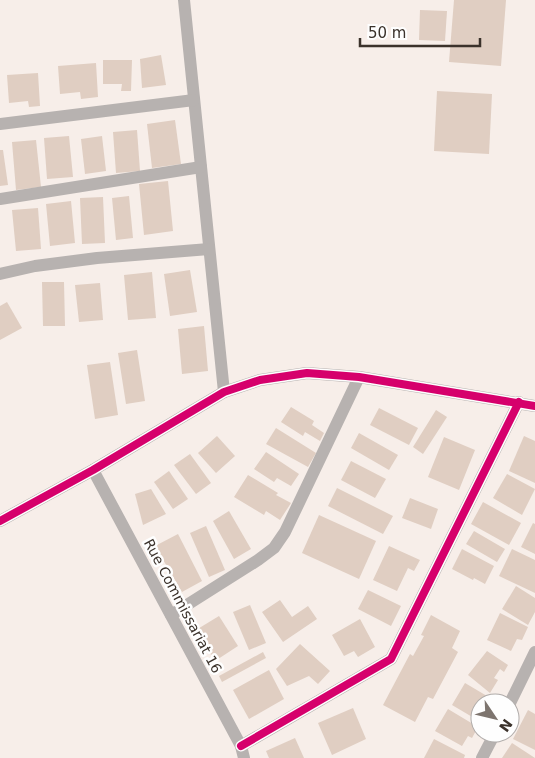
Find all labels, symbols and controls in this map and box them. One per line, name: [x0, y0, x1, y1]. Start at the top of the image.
scale bar: [360, 15, 480, 47]
text: 50 m: [368, 24, 406, 42]
street label: Rue Commissariat 16: [141, 536, 225, 676]
north arrow: [470, 693, 520, 743]
text: N: [496, 716, 516, 735]

